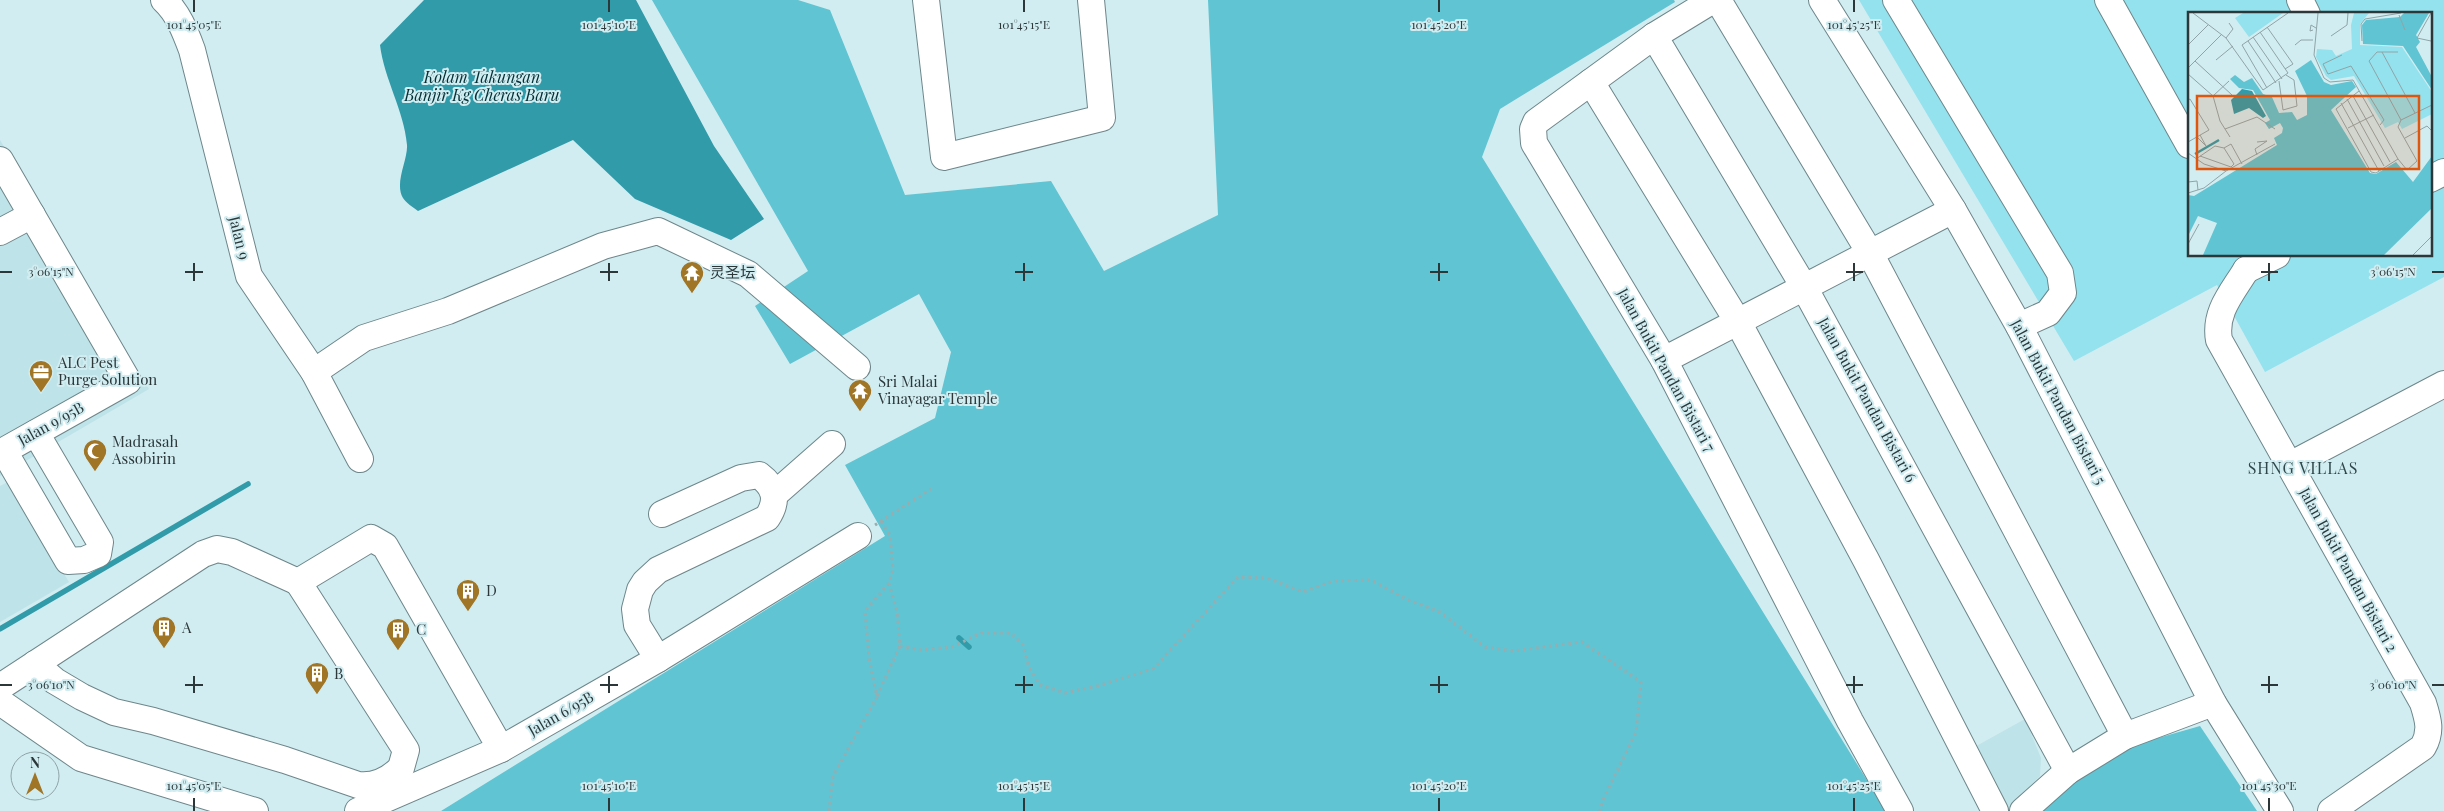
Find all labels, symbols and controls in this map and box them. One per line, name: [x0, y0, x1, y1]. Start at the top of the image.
inset map: [2188, 12, 2432, 256]
text: 101°45'05"E: [167, 16, 221, 32]
text: 101°45'10"E: [582, 16, 636, 32]
text: 101°45'15"E: [998, 16, 1050, 32]
text: 101°45'20"E: [1411, 16, 1467, 32]
text: 101°45'25"E: [1827, 16, 1881, 32]
water label: Kolam Takungan Banjir Kg Cheras Baru: [403, 66, 560, 105]
street label: Jalan 9: [225, 213, 255, 262]
temple icon: 灵圣坛: [679, 260, 705, 294]
place label: 灵圣坛: [710, 262, 755, 282]
text: 3°06'15"N: [28, 263, 74, 279]
text: 3°06'15"N: [2370, 263, 2416, 279]
street label: Jalan Bukit Pandan Bistari 7: [1613, 283, 1720, 455]
street label: Jalan Bukit Pandan Bistari 6: [1814, 313, 1922, 486]
street label: Jalan Bukit Pandan Bistari 5: [2006, 315, 2111, 488]
place label: ALC Pest Purge Solution: [57, 352, 157, 389]
office icon: ALC Pest Purge Solution: [28, 359, 54, 393]
place label: Sri Malai Vinayagar Temple: [877, 371, 998, 408]
temple icon: Sri Malai Vinayagar Temple: [847, 378, 873, 412]
street label: Jalan 9/95B: [13, 397, 87, 450]
place label: Madrasah Assobirin: [111, 431, 178, 468]
mosque icon: Madrasah Assobirin: [82, 438, 108, 472]
district label: SHNG VILLAS: [2248, 457, 2358, 478]
street label: Jalan Bukit Pandan Bistari 2: [2295, 483, 2402, 655]
building icon: D: [455, 578, 481, 612]
place label: D: [486, 580, 497, 600]
building icon: A: [151, 615, 177, 649]
place label: A: [181, 617, 192, 637]
building icon: C: [385, 617, 411, 651]
place label: C: [416, 619, 426, 639]
building icon: B: [304, 661, 330, 695]
place label: B: [334, 663, 343, 683]
text: 3°06'10"N: [27, 676, 75, 692]
text: 3°06'10"N: [2369, 676, 2417, 692]
street label: Jalan 6/95B: [523, 686, 597, 740]
north arrow: [10, 751, 60, 801]
text: N: [30, 753, 40, 772]
text: 101°45'05"E: [167, 777, 221, 793]
text: 101°45'10"E: [582, 777, 636, 793]
text: 101°45'15"E: [998, 777, 1050, 793]
text: 101°45'20"E: [1411, 777, 1467, 793]
text: 101°45'25"E: [1827, 777, 1881, 793]
text: 101°45'30"E: [2241, 777, 2297, 793]

